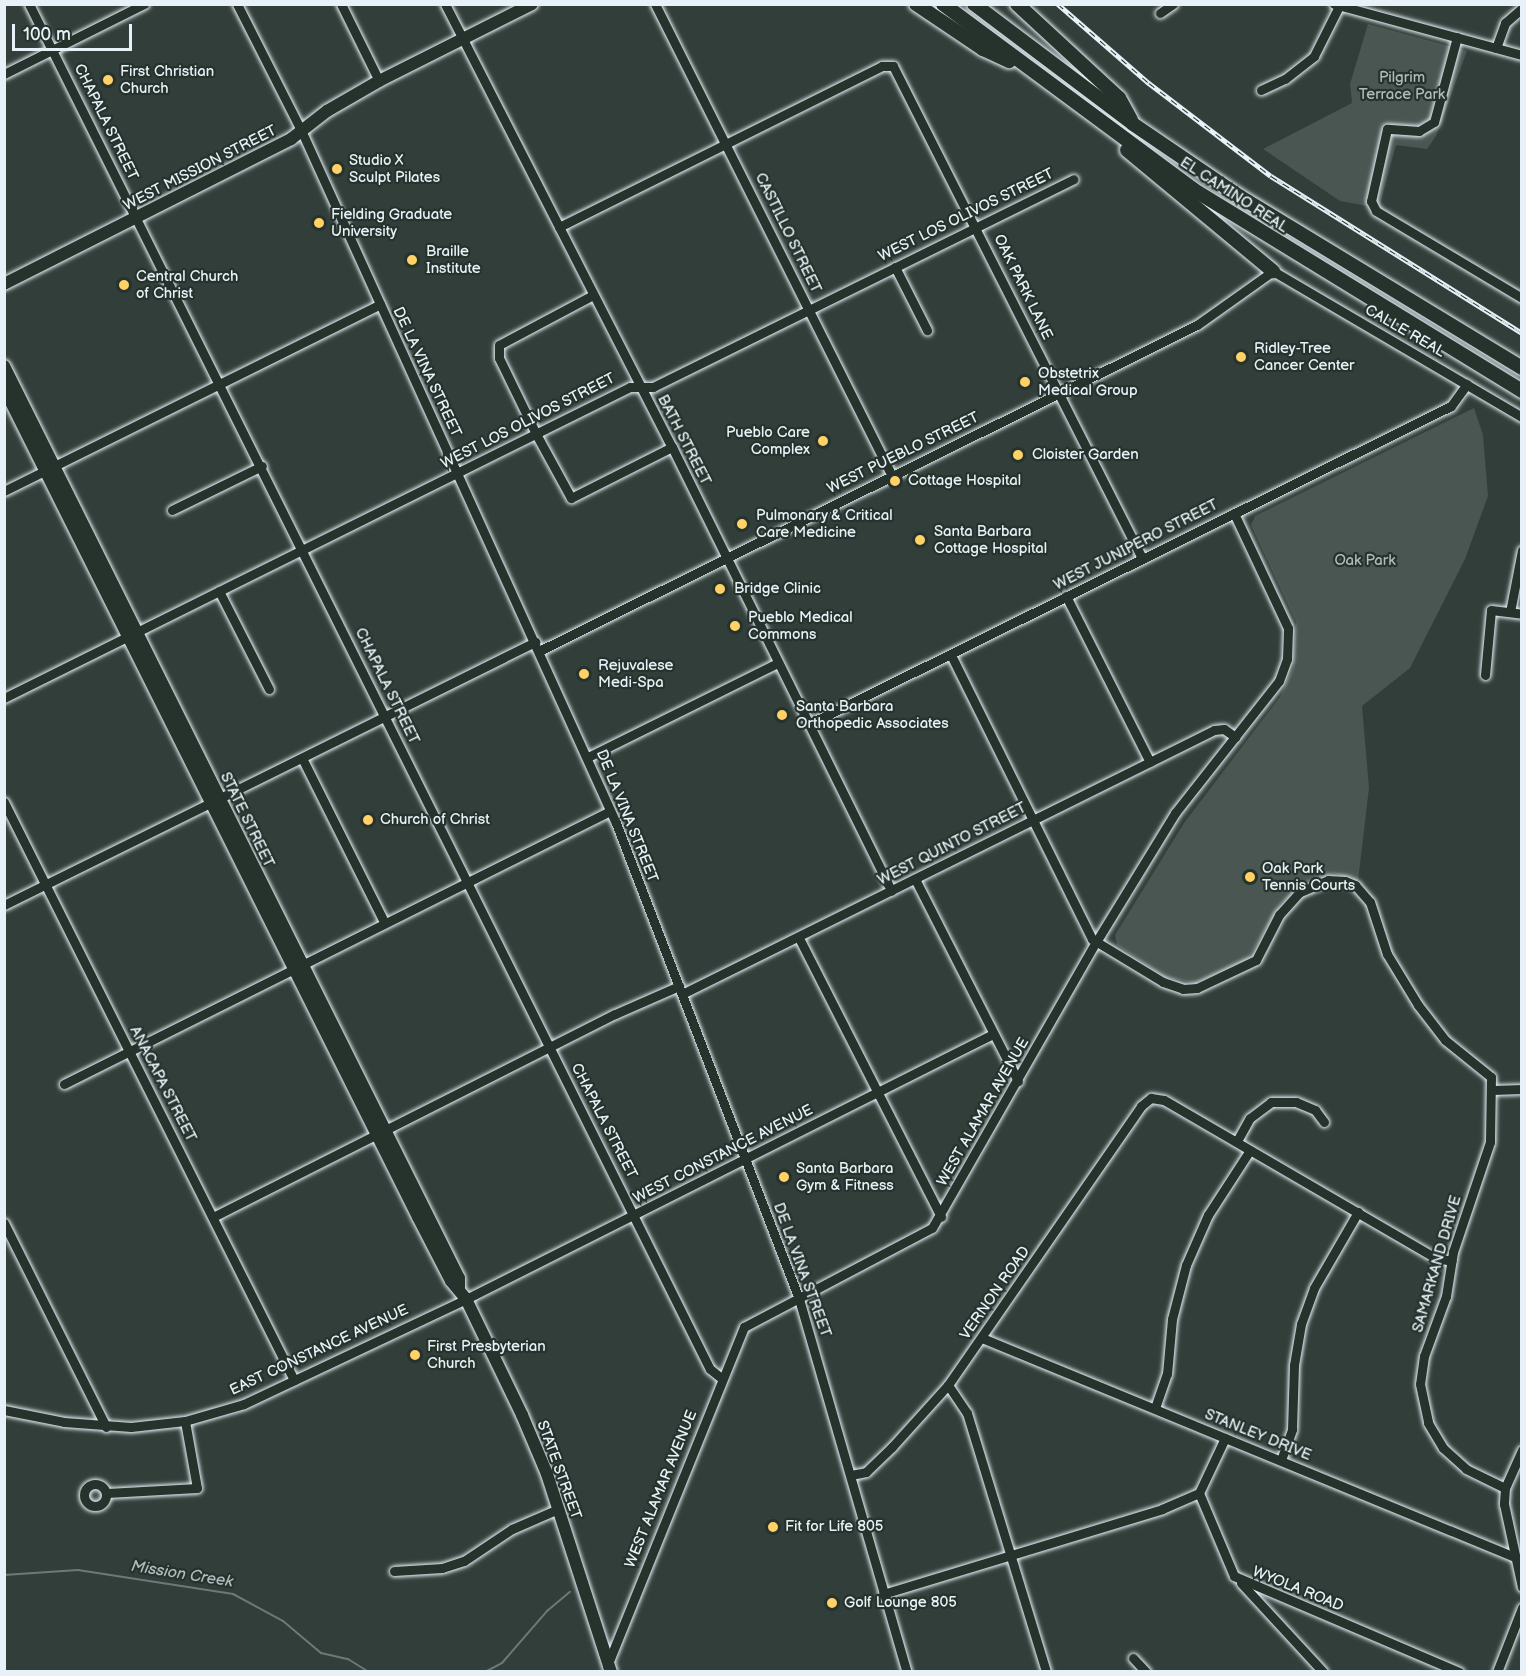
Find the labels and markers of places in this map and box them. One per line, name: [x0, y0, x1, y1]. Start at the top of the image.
place label: First Christian Church: [120, 62, 214, 97]
marker: First Christian Church: [101, 73, 115, 87]
place label: Studio X Sculpt Pilates: [349, 151, 440, 186]
marker: Studio X Sculpt Pilates: [330, 162, 344, 176]
place label: Fielding Graduate University: [331, 205, 452, 240]
marker: Fielding Graduate University: [312, 216, 326, 230]
place label: Braille Institute: [426, 242, 481, 277]
marker: Braille Institute: [403, 251, 421, 269]
place label: Central Church of Christ: [136, 267, 238, 302]
marker: Central Church of Christ: [117, 278, 131, 292]
place label: Ridley-Tree Cancer Center: [1254, 339, 1354, 374]
marker: Ridley-Tree Cancer Center: [1232, 348, 1250, 366]
place label: Obstetrix Medical Group: [1038, 364, 1138, 399]
marker: Obstetrix Medical Group: [1016, 373, 1034, 391]
place label: Pueblo Care Complex: [726, 423, 810, 458]
marker: Pueblo Care Complex: [814, 432, 832, 450]
marker: Cloister Garden: [1009, 446, 1027, 464]
place label: Cloister Garden: [1032, 446, 1139, 464]
marker: Cottage Hospital: [886, 472, 904, 490]
place label: Cottage Hospital: [908, 472, 1021, 490]
place label: Pulmonary & Critical Care Medicine: [756, 506, 894, 541]
marker: Pulmonary & Critical Care Medicine: [733, 515, 751, 533]
place label: Santa Barbara Cottage Hospital: [934, 522, 1047, 557]
marker: Santa Barbara Cottage Hospital: [911, 531, 929, 549]
marker: Bridge Clinic: [711, 580, 729, 598]
place label: Bridge Clinic: [734, 580, 821, 598]
place label: Pueblo Medical Commons: [748, 608, 853, 643]
marker: Pueblo Medical Commons: [726, 617, 744, 635]
place label: Rejuvalese Medi-Spa: [598, 656, 673, 691]
marker: Rejuvalese Medi-Spa: [575, 665, 593, 683]
place label: Santa Barbara Orthopedic Associates: [796, 697, 949, 732]
marker: Santa Barbara Orthopedic Associates: [773, 706, 791, 724]
place label: Church of Christ: [380, 811, 490, 829]
marker: Church of Christ: [361, 813, 375, 827]
place label: Oak Park Tennis Courts: [1262, 859, 1355, 894]
marker: Oak Park Tennis Courts: [1243, 870, 1257, 884]
place label: Santa Barbara Gym & Fitness: [796, 1159, 894, 1194]
marker: Santa Barbara Gym & Fitness: [777, 1170, 791, 1184]
place label: First Presbyterian Church: [427, 1337, 546, 1372]
marker: First Presbyterian Church: [408, 1348, 422, 1362]
place label: Fit for Life 805: [785, 1518, 883, 1536]
marker: Fit for Life 805: [766, 1520, 780, 1534]
place label: Golf Lounge 805: [844, 1594, 957, 1612]
marker: Golf Lounge 805: [825, 1596, 839, 1610]

